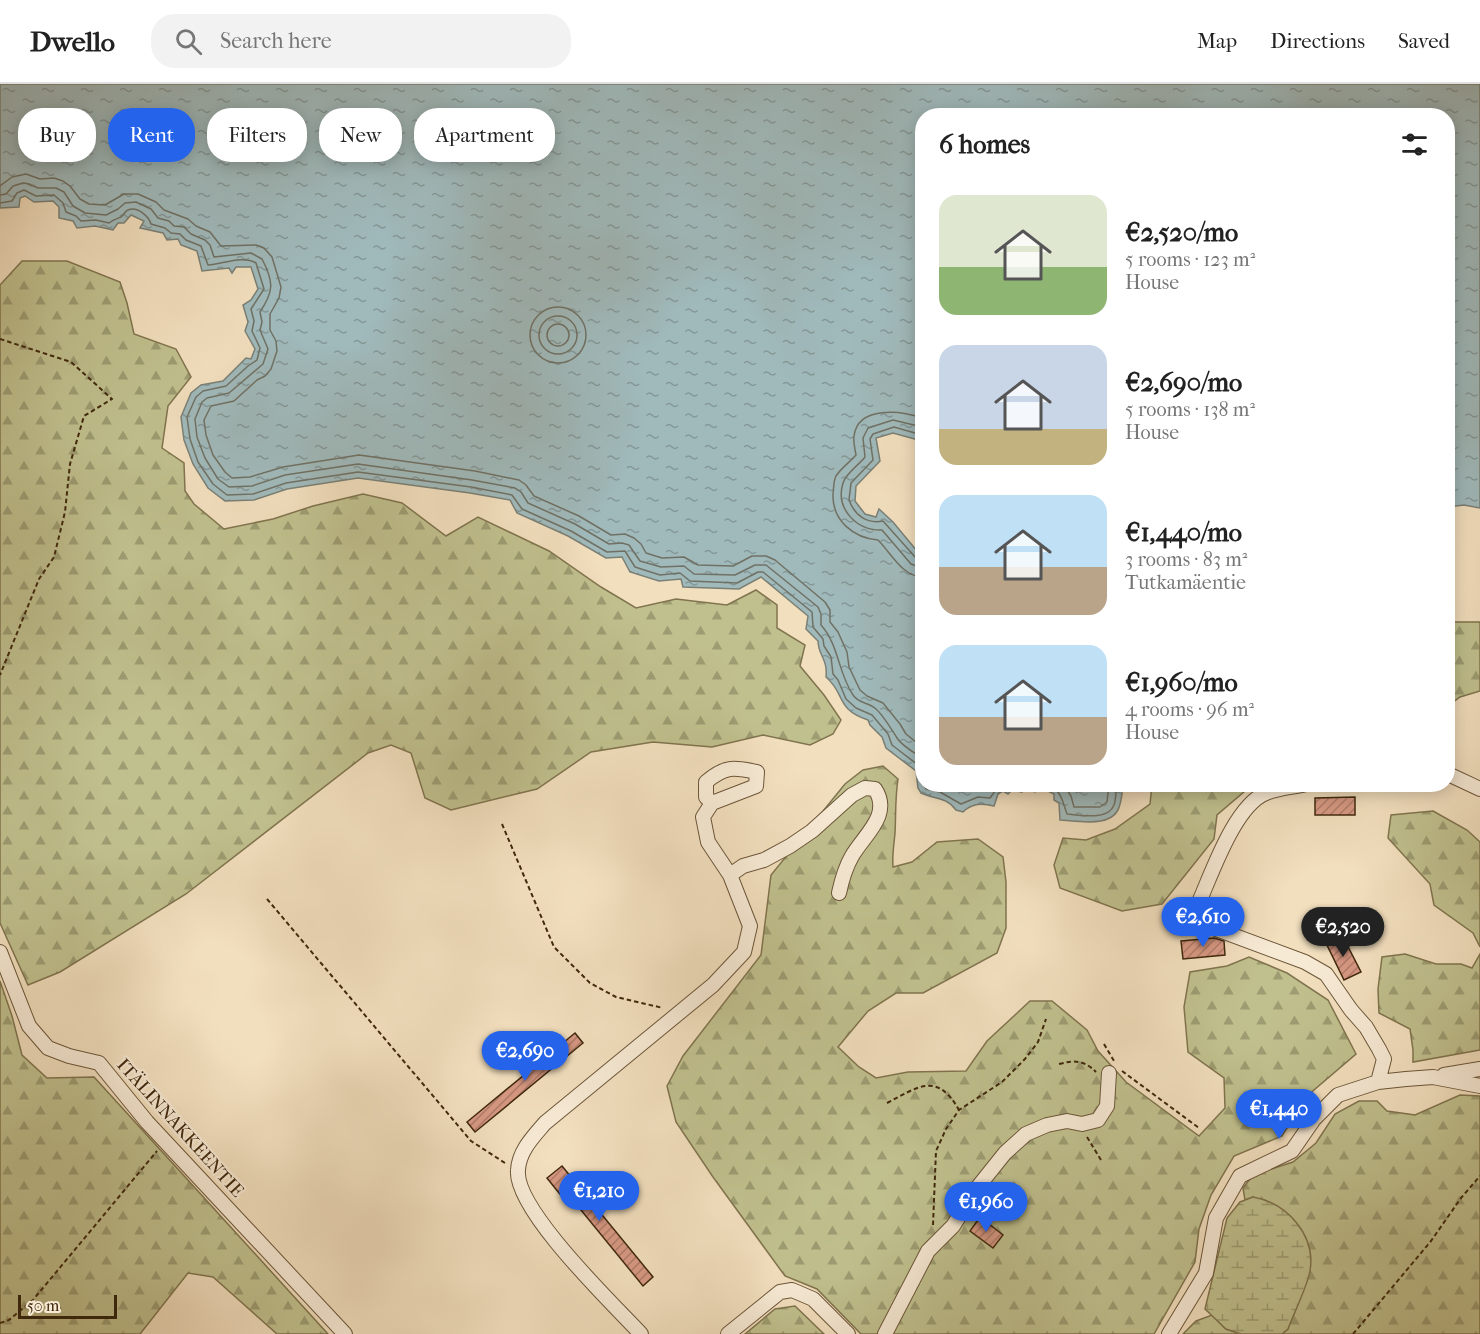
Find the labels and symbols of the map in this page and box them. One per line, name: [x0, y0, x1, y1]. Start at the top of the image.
pin: €2,610: [1154, 897, 1252, 948]
pin: €2,520: [1294, 907, 1392, 958]
pin: €2,690: [476, 1031, 574, 1082]
street label: ITÄLINNAKKEENTIE: [112, 1054, 248, 1201]
pin: €1,440: [1230, 1089, 1328, 1140]
pin: €1,210: [550, 1171, 648, 1222]
pin: €1,960: [937, 1182, 1035, 1233]
scale bar: [18, 1292, 117, 1320]

